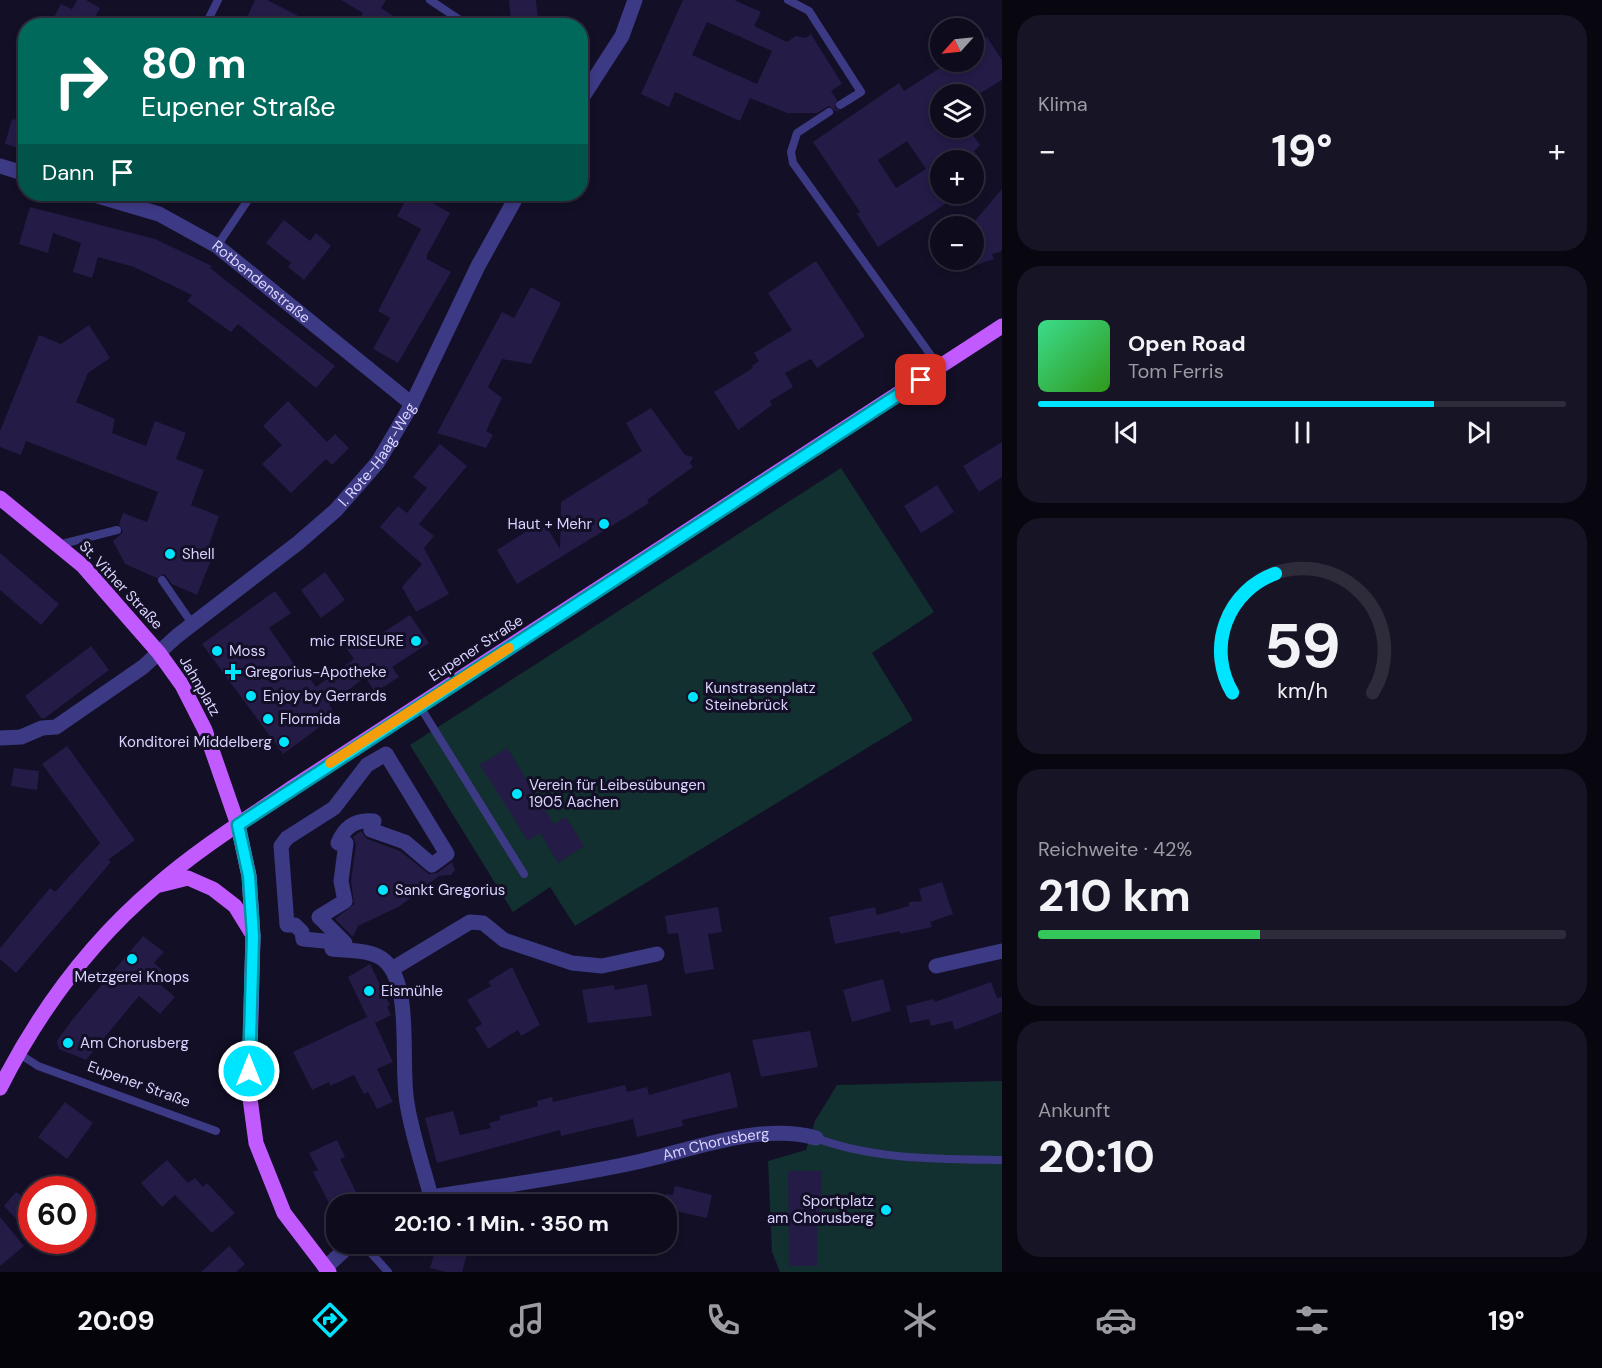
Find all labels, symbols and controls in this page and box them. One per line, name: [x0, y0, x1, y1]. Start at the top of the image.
north arrow: [930, 18, 984, 72]
map controls: [930, 18, 984, 270]
text: 80 m: [141, 36, 247, 91]
icon: right: [42, 42, 120, 120]
button: layers: [930, 84, 984, 138]
text: Eupener Straße: [141, 89, 336, 124]
text: Klima: [1038, 91, 1088, 117]
text: 19°: [1271, 121, 1333, 180]
text: −: [1038, 129, 1056, 172]
text: +: [1548, 129, 1566, 172]
button: +: [930, 150, 984, 204]
icon: arrive: [106, 156, 139, 189]
text: Dann: [42, 158, 94, 187]
button: −: [930, 216, 984, 270]
street label: Rotbendenstraße: [208, 236, 315, 328]
text: Open Road: [1128, 329, 1246, 358]
pin: [895, 354, 946, 405]
text: Tom Ferris: [1128, 358, 1224, 384]
icon: arrive: [904, 363, 937, 396]
street label: I. Rote-Haag-Weg: [334, 399, 421, 511]
icon: previous: [1110, 416, 1143, 449]
icon: pause: [1286, 416, 1319, 449]
icon: next: [1462, 416, 1495, 449]
place label: Haut + Mehr: [508, 514, 592, 534]
marker: Haut + Mehr: [597, 517, 611, 531]
street label: St. Vither Straße: [75, 536, 167, 634]
place label: Shell: [182, 544, 215, 564]
marker: Shell: [163, 547, 177, 561]
text: 59: [1264, 605, 1340, 686]
street label: Eupener Straße: [425, 610, 527, 686]
place label: mic FRISEURE: [310, 631, 404, 651]
marker: mic FRISEURE: [409, 634, 423, 648]
place label: Moss: [229, 641, 266, 661]
marker: Moss: [210, 644, 224, 658]
street label: Jahnplatz: [175, 652, 225, 720]
place label: Gregorius-Apotheke: [245, 662, 387, 682]
marker: Gregorius-Apotheke: [226, 665, 240, 679]
text: km/h: [1277, 677, 1327, 705]
place label: Kunstrasenplatz Steinebrück: [705, 678, 816, 715]
place label: Enjoy by Gerrards: [263, 686, 387, 706]
marker: Enjoy by Gerrards: [244, 689, 258, 703]
marker: Kunstrasenplatz Steinebrück: [686, 690, 700, 704]
place label: Flormida: [280, 709, 340, 729]
marker: Flormida: [261, 712, 275, 726]
place label: Konditorei Middelberg: [119, 732, 272, 752]
marker: Konditorei Middelberg: [277, 735, 291, 749]
place label: Verein für Leibesübungen 1905 Aachen: [529, 775, 705, 812]
marker: Verein für Leibesübungen 1905 Aachen: [510, 787, 524, 801]
text: Reichweite · 42%: [1038, 836, 1192, 862]
text: 210 km: [1038, 866, 1191, 925]
place label: Sankt Gregorius: [395, 880, 505, 900]
marker: Sankt Gregorius: [376, 883, 390, 897]
marker: Metzgerei Knops: [125, 952, 139, 966]
place label: Metzgerei Knops: [75, 967, 189, 987]
place label: Eismühle: [381, 981, 443, 1001]
marker: Eismühle: [362, 984, 376, 998]
place label: Am Chorusberg: [80, 1033, 189, 1053]
marker: Am Chorusberg: [61, 1036, 75, 1050]
position arrow: [217, 1039, 281, 1103]
street label: Eupener Straße: [85, 1056, 193, 1112]
text: Ankunft: [1038, 1097, 1110, 1123]
street label: Am Chorusberg: [660, 1123, 770, 1165]
text: 20:10: [1038, 1127, 1155, 1186]
speed limit sign: 60: [18, 1176, 96, 1254]
place label: Sportplatz am Chorusberg: [767, 1191, 874, 1228]
marker: Sportplatz am Chorusberg: [879, 1203, 893, 1217]
text: 20:10 · 1 Min. · 350 m: [394, 1209, 609, 1238]
icon: directions: [309, 1299, 351, 1341]
icon: music: [506, 1299, 548, 1341]
icon: phone: [702, 1299, 744, 1341]
icon: climate: [899, 1299, 941, 1341]
icon: car: [1095, 1299, 1137, 1341]
icon: filters: [1291, 1299, 1333, 1341]
text: 20:09: [77, 1303, 155, 1338]
text: 19°: [1488, 1303, 1525, 1338]

